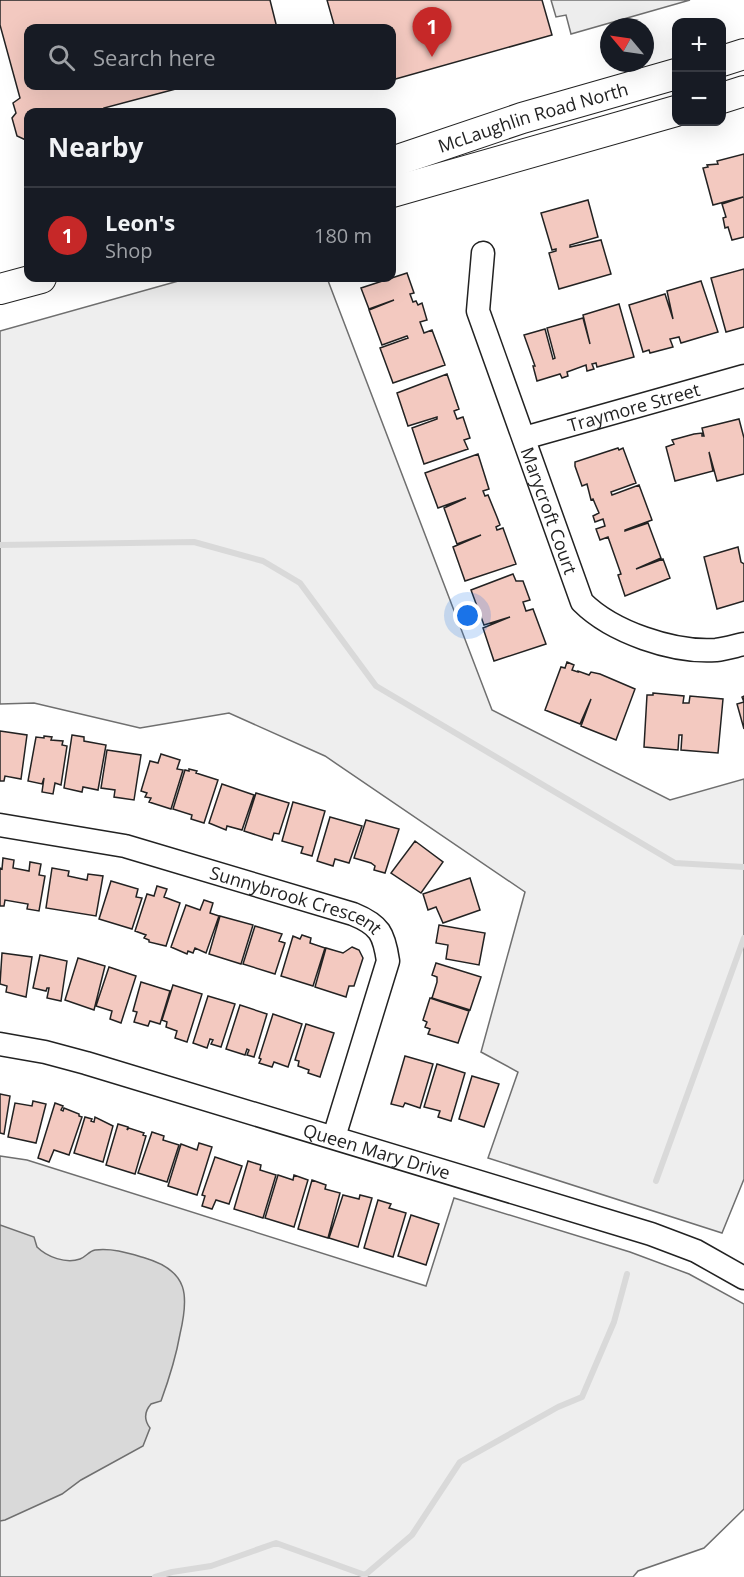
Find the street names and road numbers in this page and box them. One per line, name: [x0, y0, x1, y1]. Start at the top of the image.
street label: McLaughlin Road North: [435, 76, 631, 158]
street label: Traymore Street: [565, 377, 703, 437]
street label: Marycroft Court: [515, 443, 583, 577]
street label: Sunnybrook Crescent: [207, 860, 388, 939]
street label: Queen Mary Drive: [300, 1117, 453, 1185]

